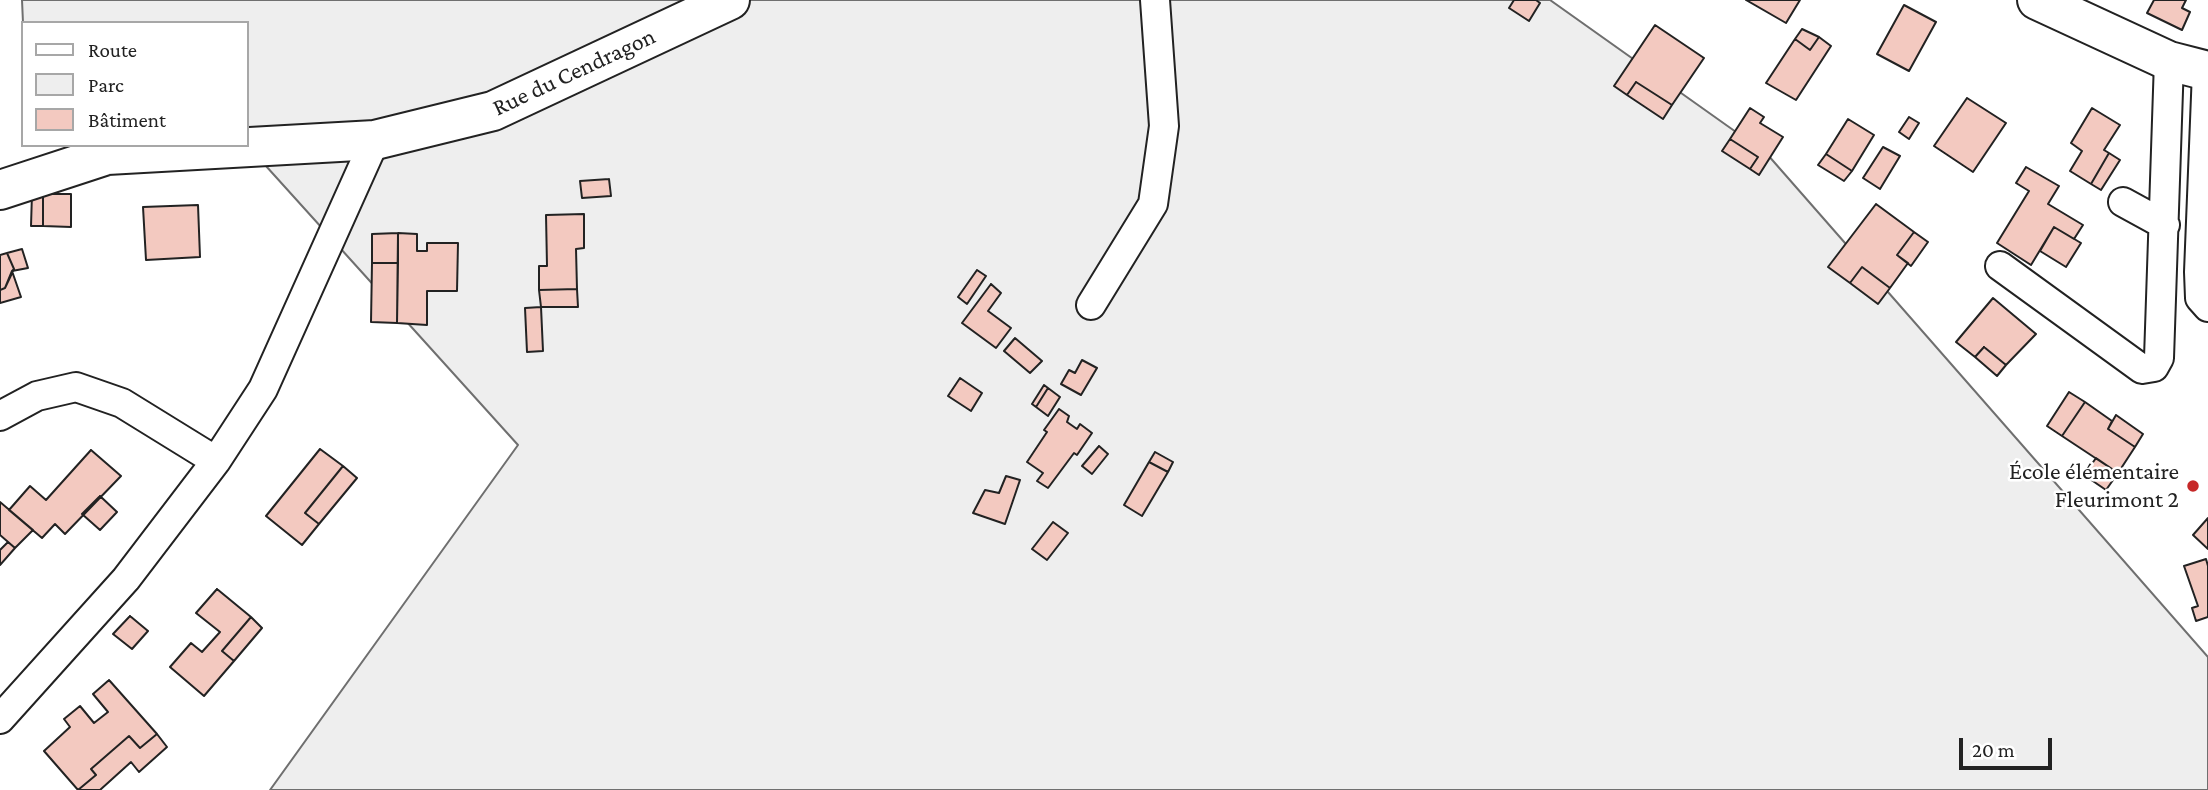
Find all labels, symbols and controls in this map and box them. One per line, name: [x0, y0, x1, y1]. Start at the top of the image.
legend: [21, 21, 248, 147]
street label: Rue du Cendragon: [488, 22, 660, 122]
text: Route: [88, 38, 137, 62]
text: Parc: [88, 73, 124, 97]
text: Bâtiment: [88, 108, 166, 132]
place label: École élémentaire Fleurimont 2: [2009, 458, 2179, 514]
marker: École élémentaire Fleurimont 2: [2185, 478, 2201, 494]
scale bar: [1963, 724, 2056, 768]
text: 20 m: [1972, 738, 2015, 762]

